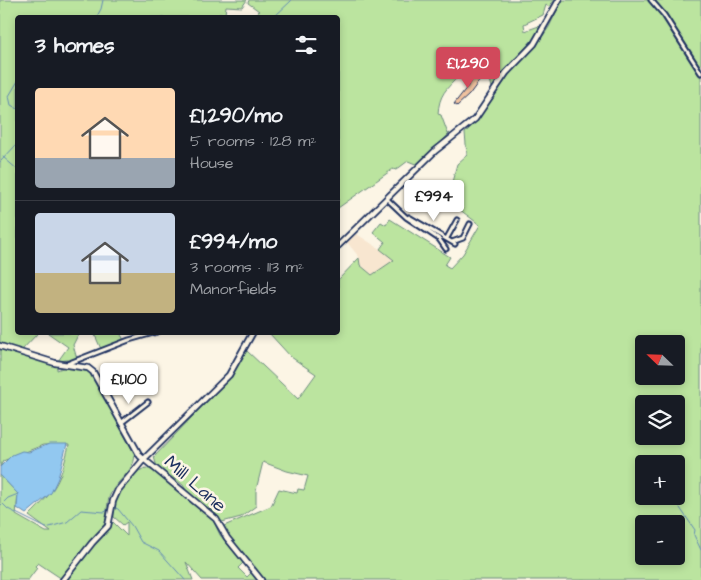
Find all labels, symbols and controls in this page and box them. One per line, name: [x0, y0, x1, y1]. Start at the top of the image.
text: 3 homes: [35, 31, 115, 60]
icon: filters: [292, 31, 320, 59]
pin: £1,290: [427, 46, 509, 89]
text: £1,290: [447, 52, 489, 74]
text: £1,290/mo: [190, 101, 283, 130]
icon: home: [75, 108, 135, 168]
text: 5 rooms · 128 m²: [190, 130, 317, 152]
text: House: [190, 152, 234, 174]
pin: £994: [404, 180, 464, 222]
text: £994: [415, 185, 453, 207]
text: £994/mo: [190, 227, 277, 256]
icon: home: [75, 233, 135, 293]
text: 3 rooms · 113 m²: [190, 256, 304, 278]
text: Manorfields: [190, 278, 277, 300]
north arrow: [635, 335, 685, 385]
map controls: [635, 335, 685, 565]
pin: £1,100: [88, 362, 170, 405]
text: £1,100: [111, 368, 147, 390]
button: layers: [635, 395, 685, 445]
street label: Mill Lane: [158, 449, 232, 519]
button: +: [635, 455, 685, 505]
button: −: [635, 515, 685, 565]

